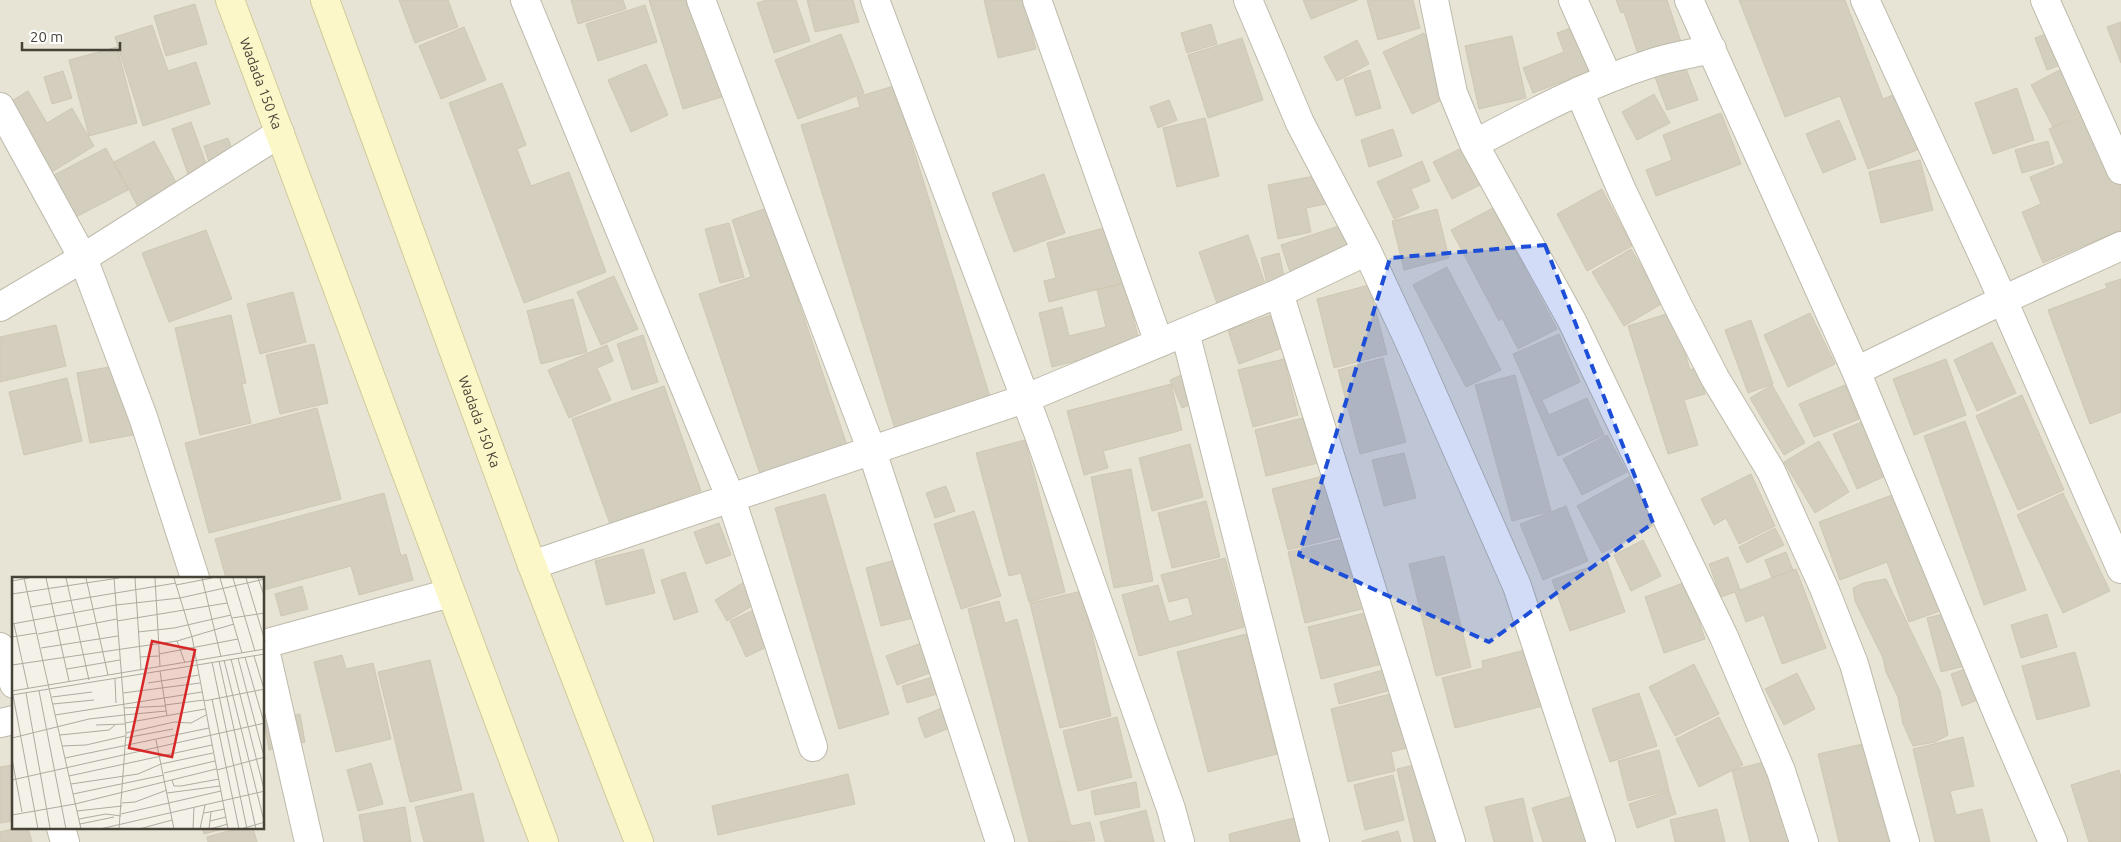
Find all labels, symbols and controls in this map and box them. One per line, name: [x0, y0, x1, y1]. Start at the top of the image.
scale bar: [22, 20, 120, 52]
text: 20 m: [30, 28, 63, 45]
street label: Wadada 150 Ka: [237, 35, 285, 131]
street label: Wadada 150 Ka: [455, 374, 504, 470]
inset map: [12, 577, 265, 830]

